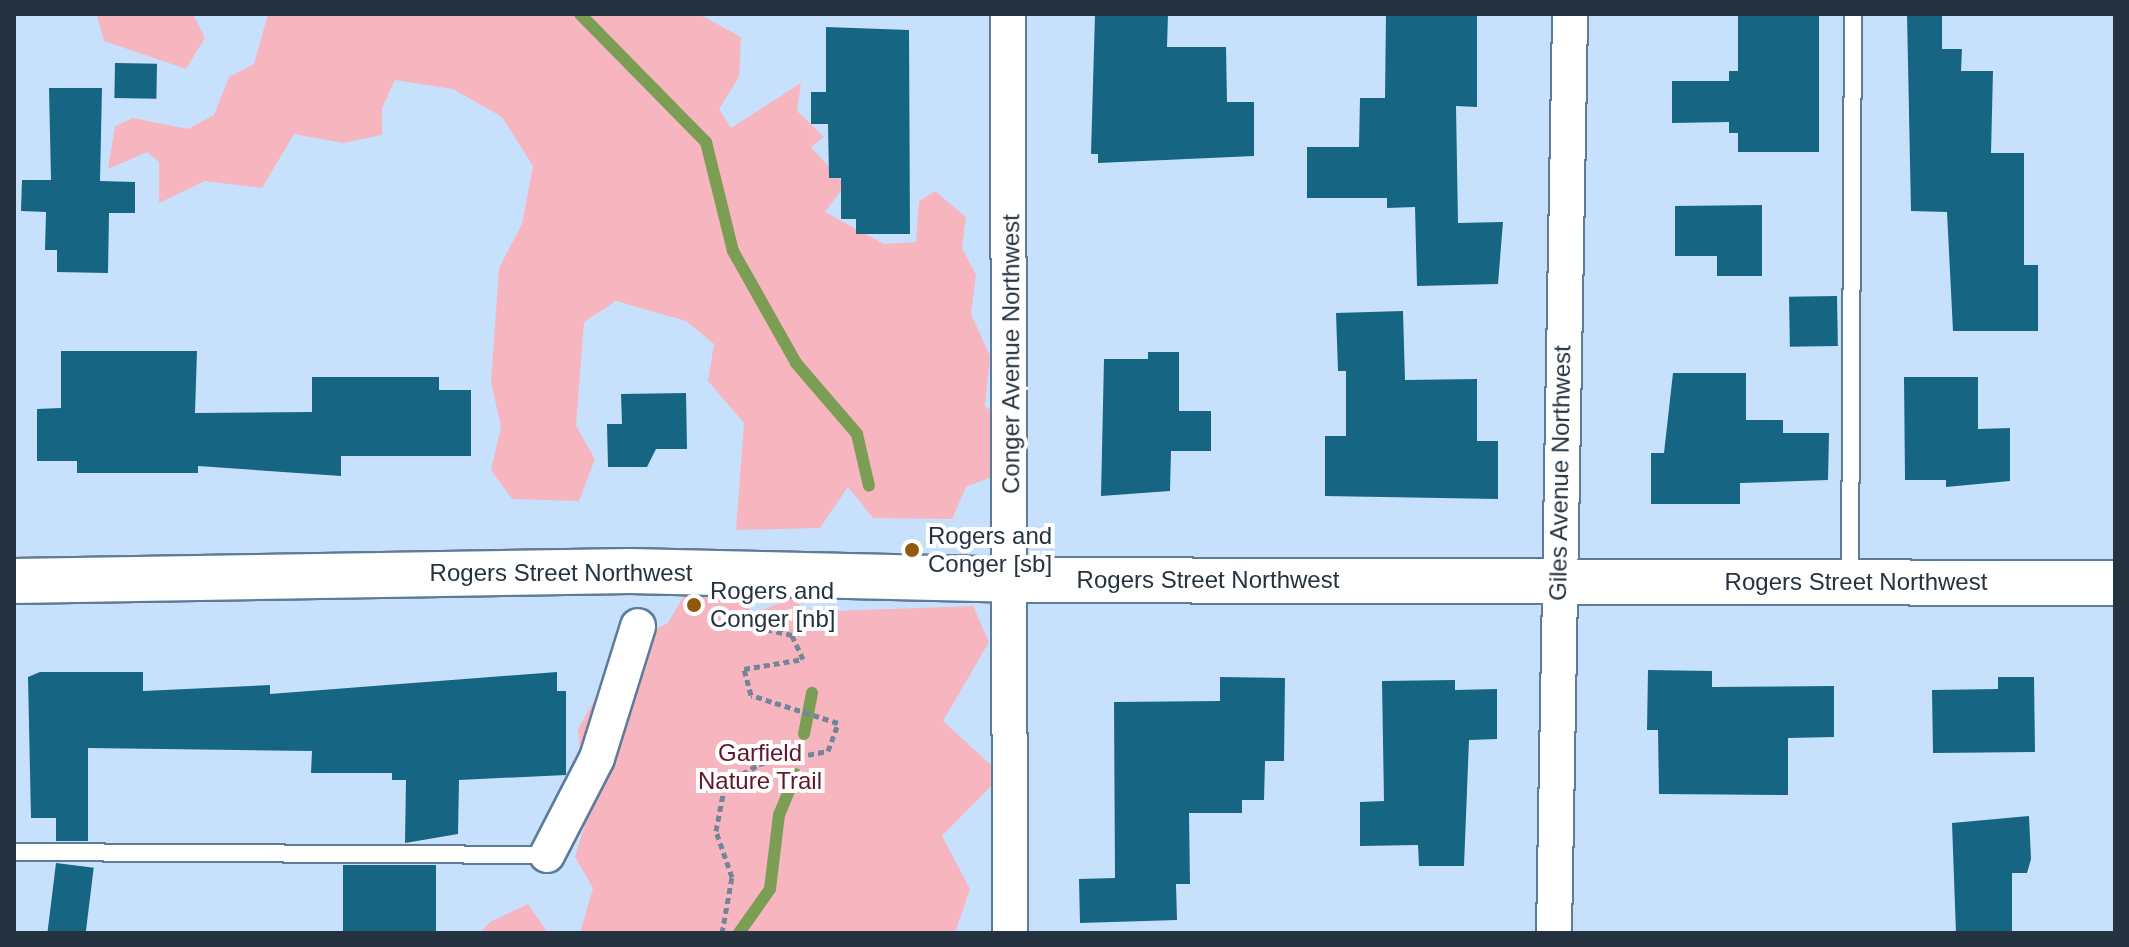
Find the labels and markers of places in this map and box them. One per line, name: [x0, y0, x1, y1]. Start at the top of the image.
place label: Rogers and Conger [sb]: [928, 522, 1052, 578]
marker: Rogers and Conger [sb]: [903, 541, 921, 559]
place label: Rogers and Conger [nb]: [710, 577, 835, 633]
marker: Rogers and Conger [nb]: [685, 596, 703, 614]

